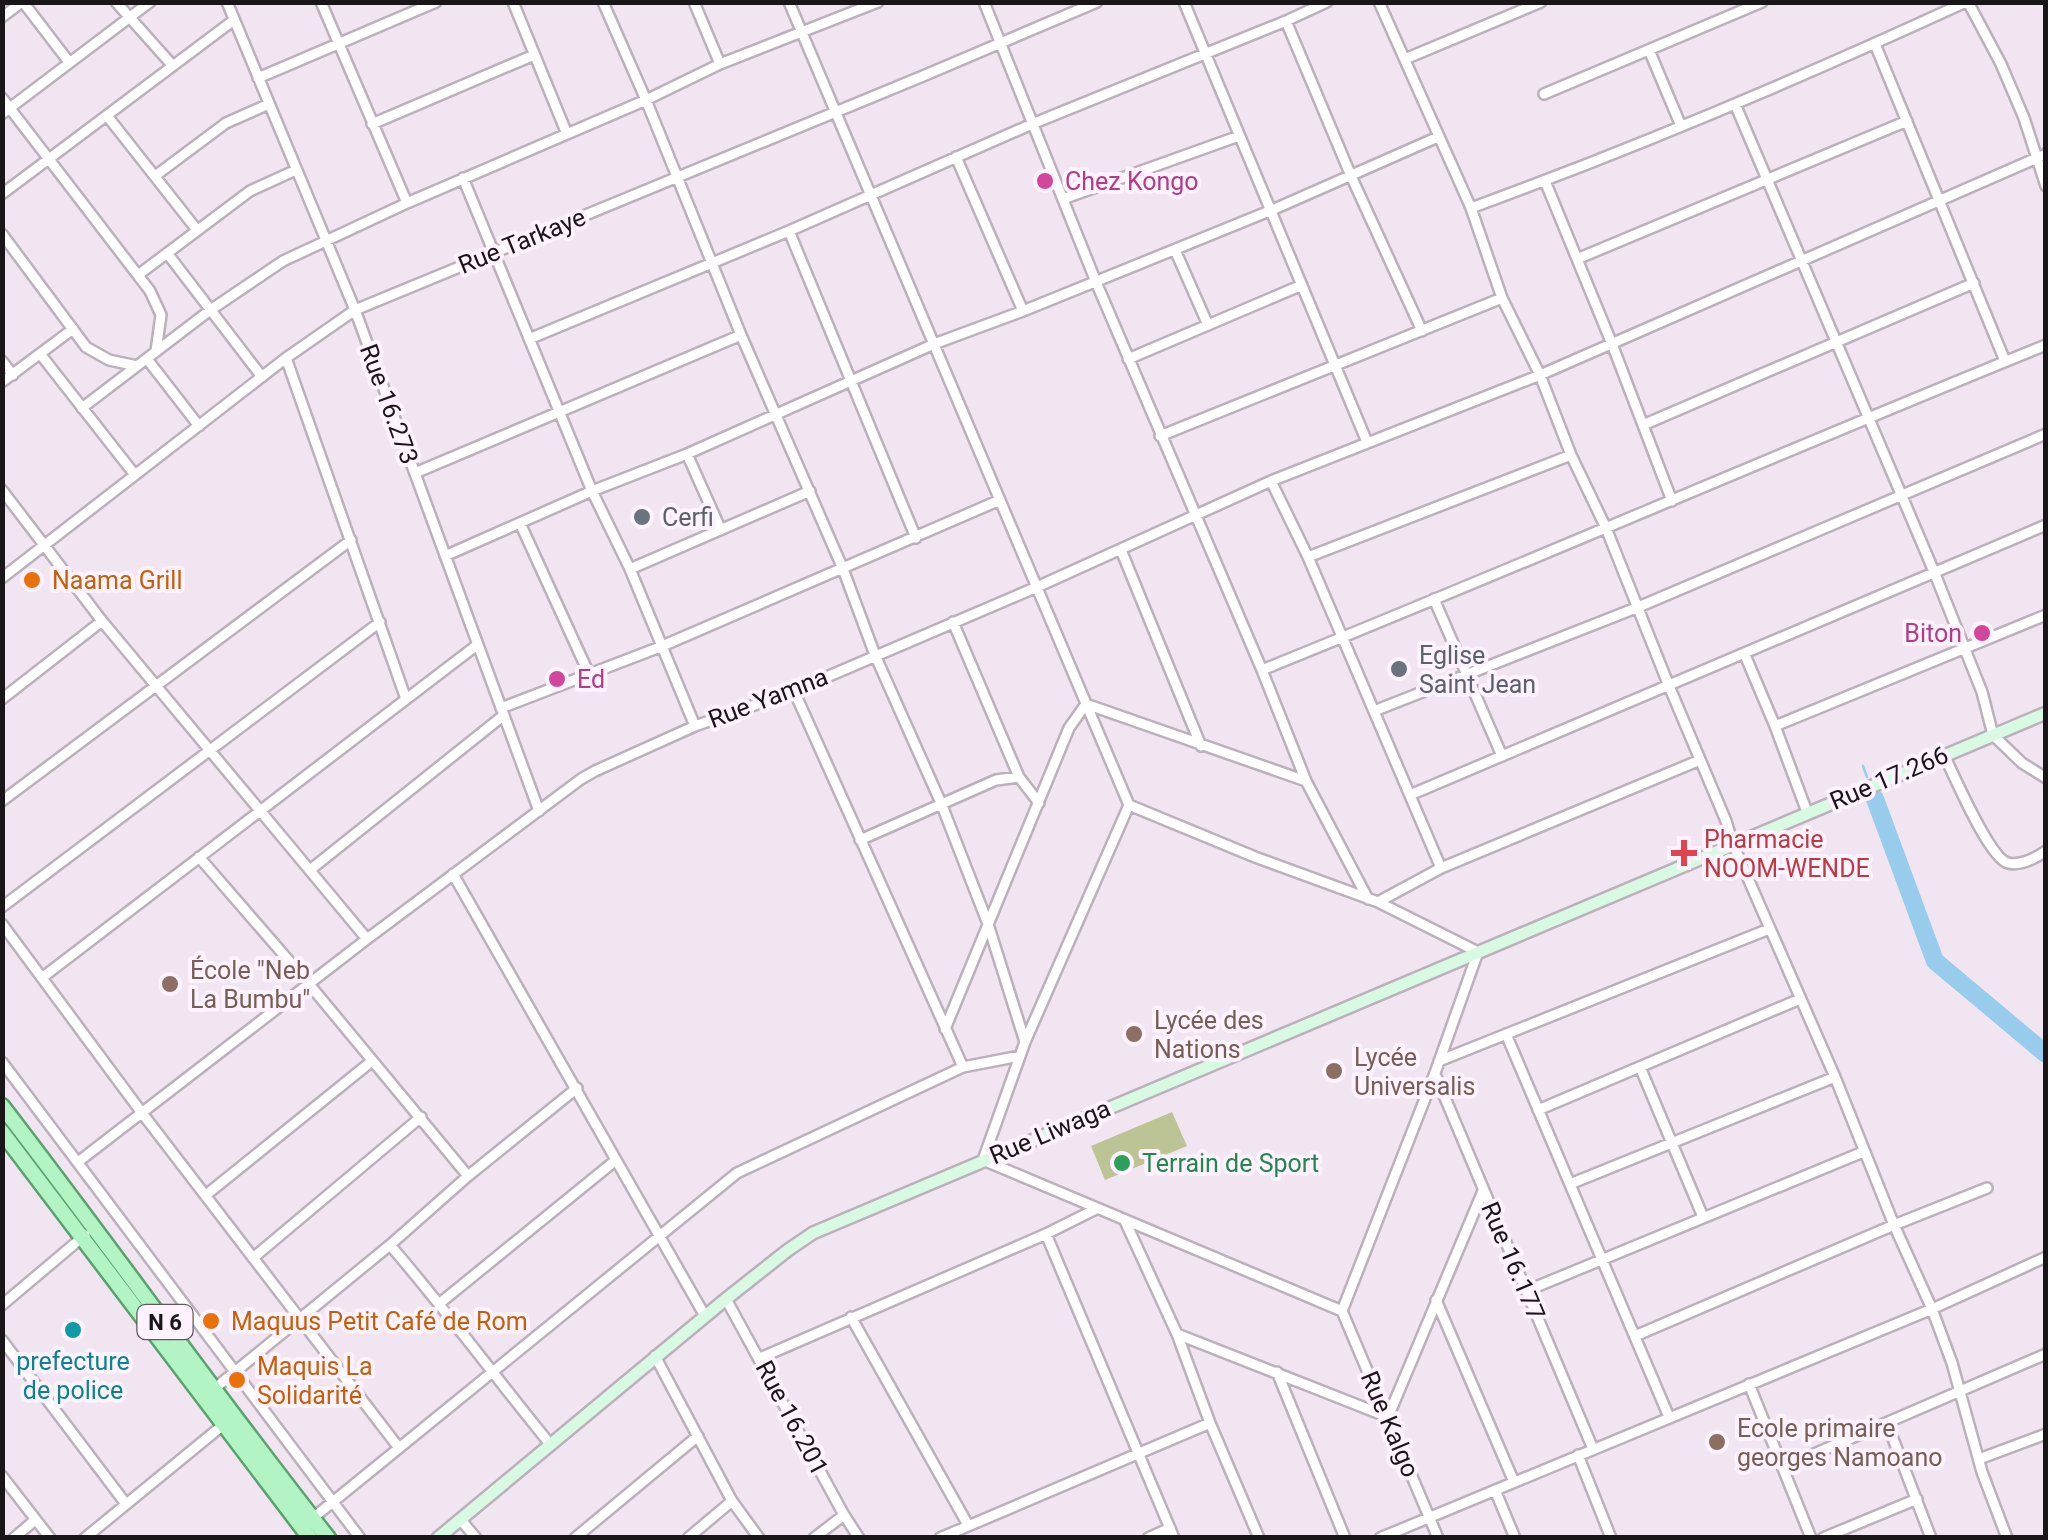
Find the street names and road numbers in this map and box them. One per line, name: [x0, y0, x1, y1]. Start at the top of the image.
street label: Rue Tarkaye: [454, 202, 590, 280]
street label: Rue 16.273: [354, 340, 424, 468]
street label: Rue Yamna: [704, 662, 832, 734]
street label: Rue 17.266: [1826, 740, 1952, 816]
street label: Rue Liwaga: [985, 1094, 1115, 1170]
street label: Rue 16.177: [1475, 1198, 1551, 1324]
road number: N 6: [138, 1305, 192, 1339]
street label: Rue 16.201: [750, 1356, 834, 1480]
street label: Rue Kalgo: [1355, 1367, 1425, 1481]

